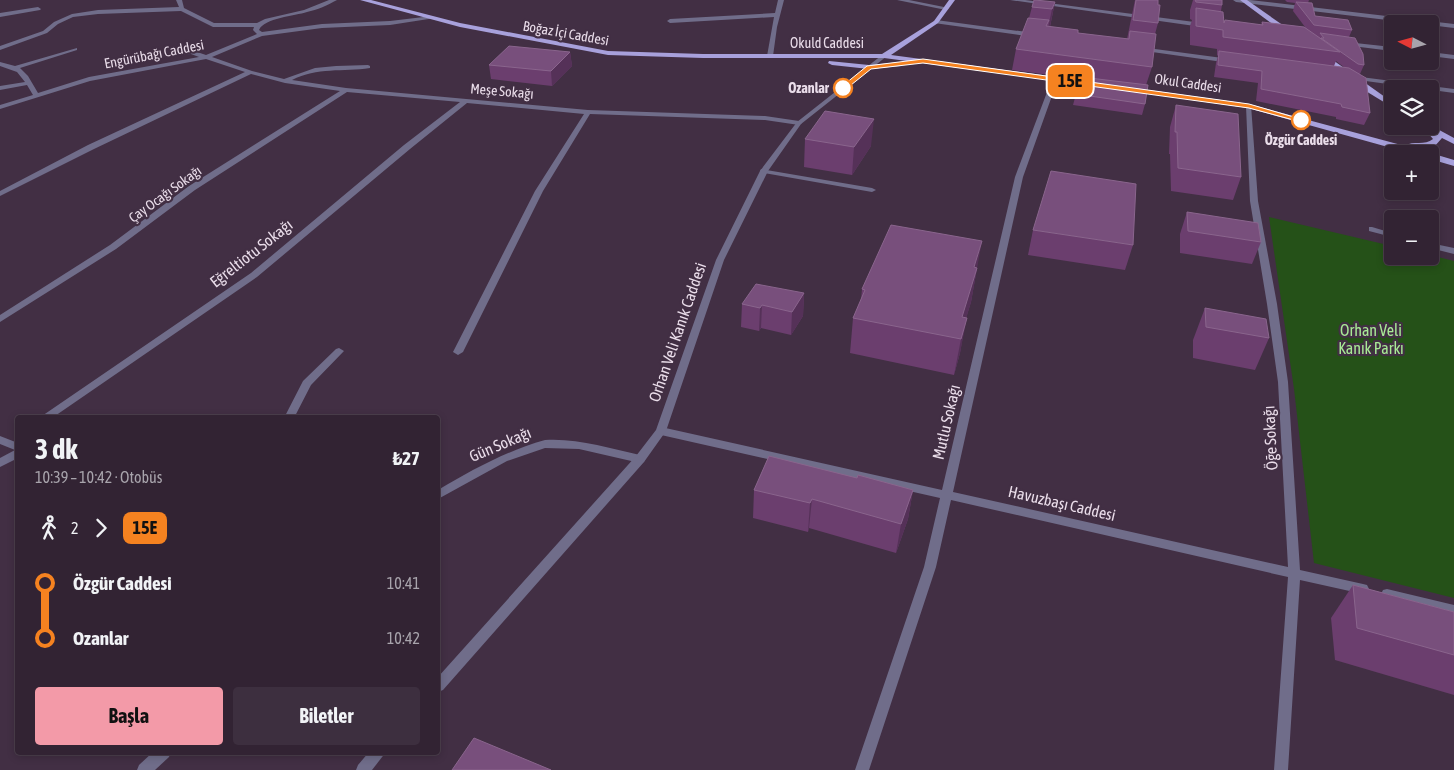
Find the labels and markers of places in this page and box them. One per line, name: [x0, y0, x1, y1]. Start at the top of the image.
marker: Ozanlar: [833, 78, 853, 98]
place label: Ozanlar: [788, 80, 830, 96]
marker: Özgür Caddesi: [1291, 110, 1311, 130]
place label: Özgür Caddesi: [1265, 132, 1337, 148]

